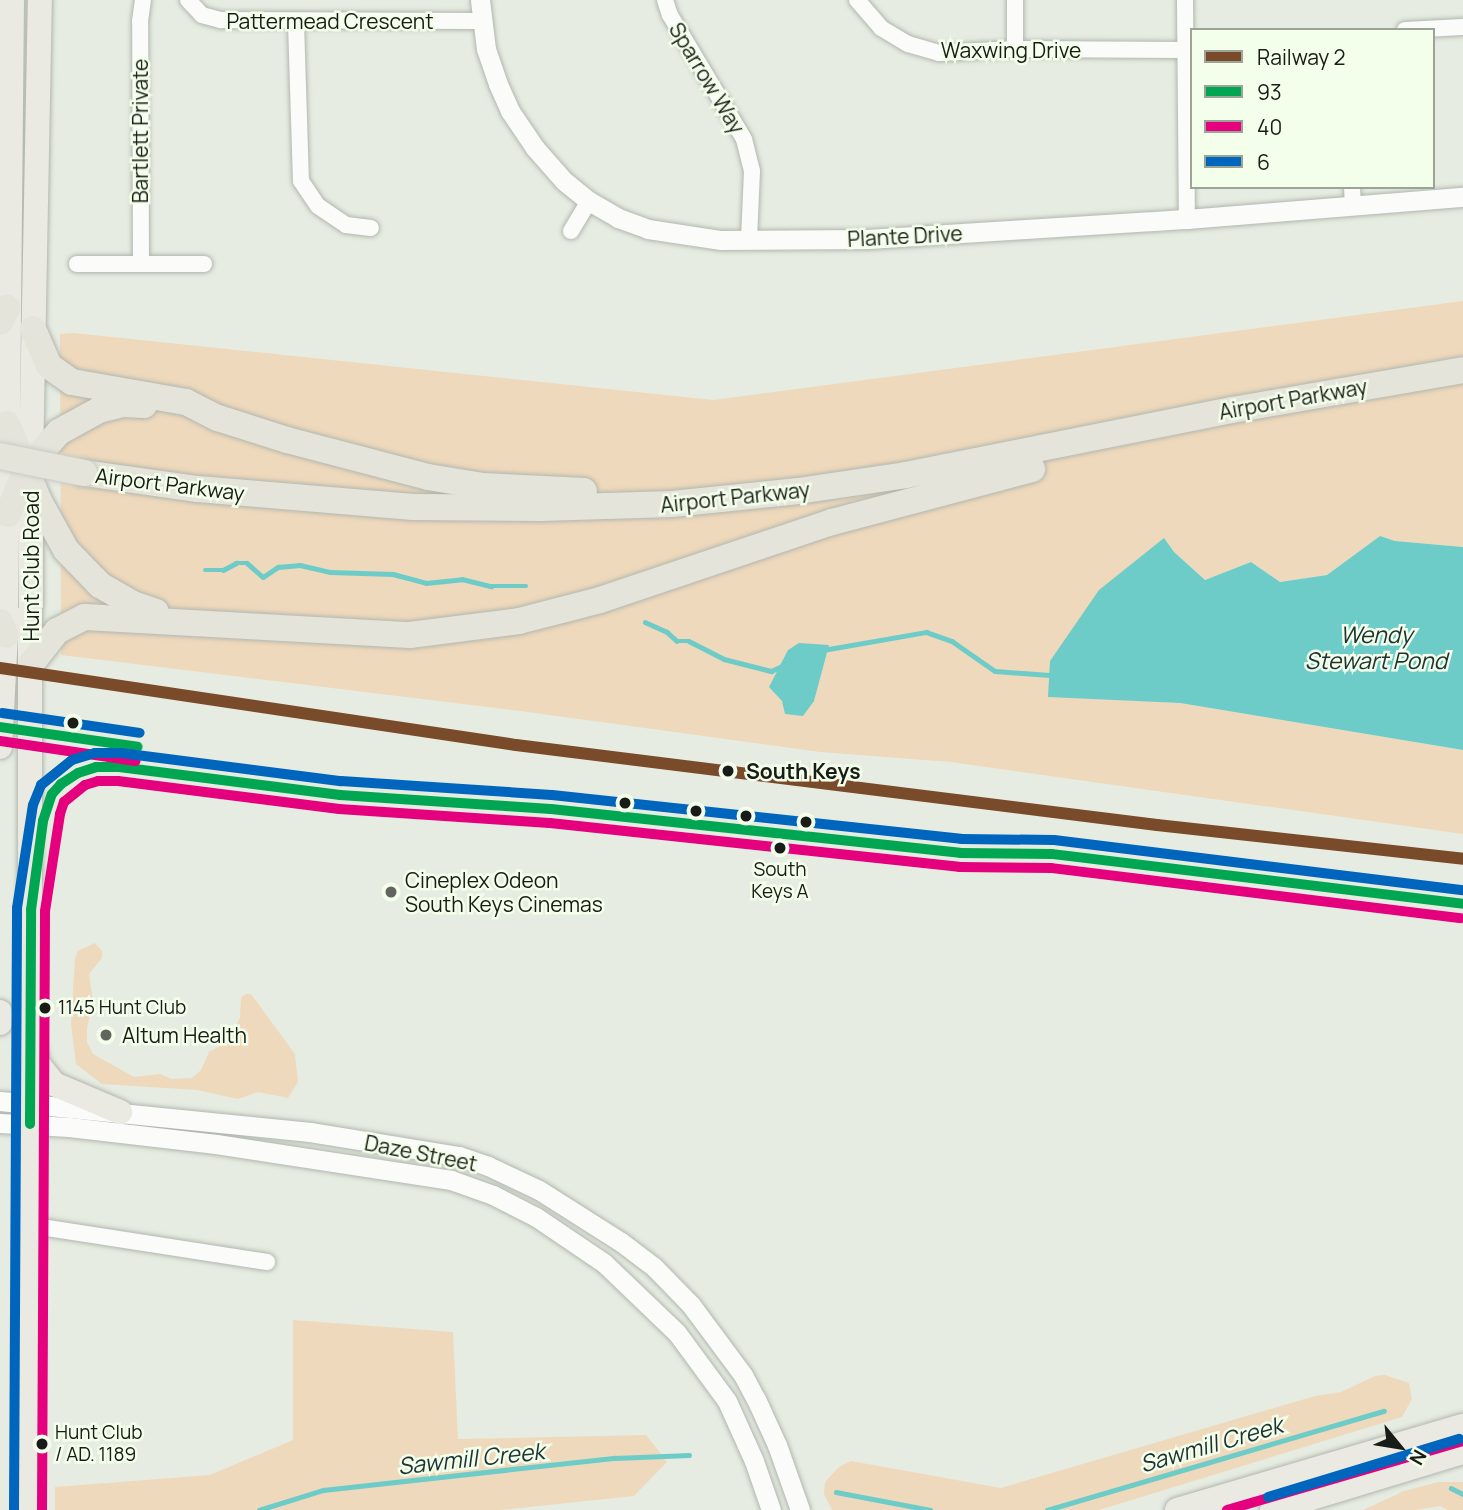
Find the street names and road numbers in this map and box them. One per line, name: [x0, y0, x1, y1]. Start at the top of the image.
street label: Pattermead Crescent: [226, 8, 434, 34]
street label: Sparrow Way: [664, 18, 750, 138]
street label: Waxwing Drive: [941, 37, 1081, 63]
street label: Bartlett Private: [127, 59, 153, 203]
street label: Plante Drive: [847, 220, 963, 252]
street label: Airport Parkway: [1217, 374, 1369, 424]
street label: Airport Parkway: [94, 462, 246, 506]
street label: Airport Parkway: [659, 477, 811, 517]
street label: Hunt Club Road: [18, 491, 44, 641]
street label: Daze Street: [363, 1130, 479, 1176]

